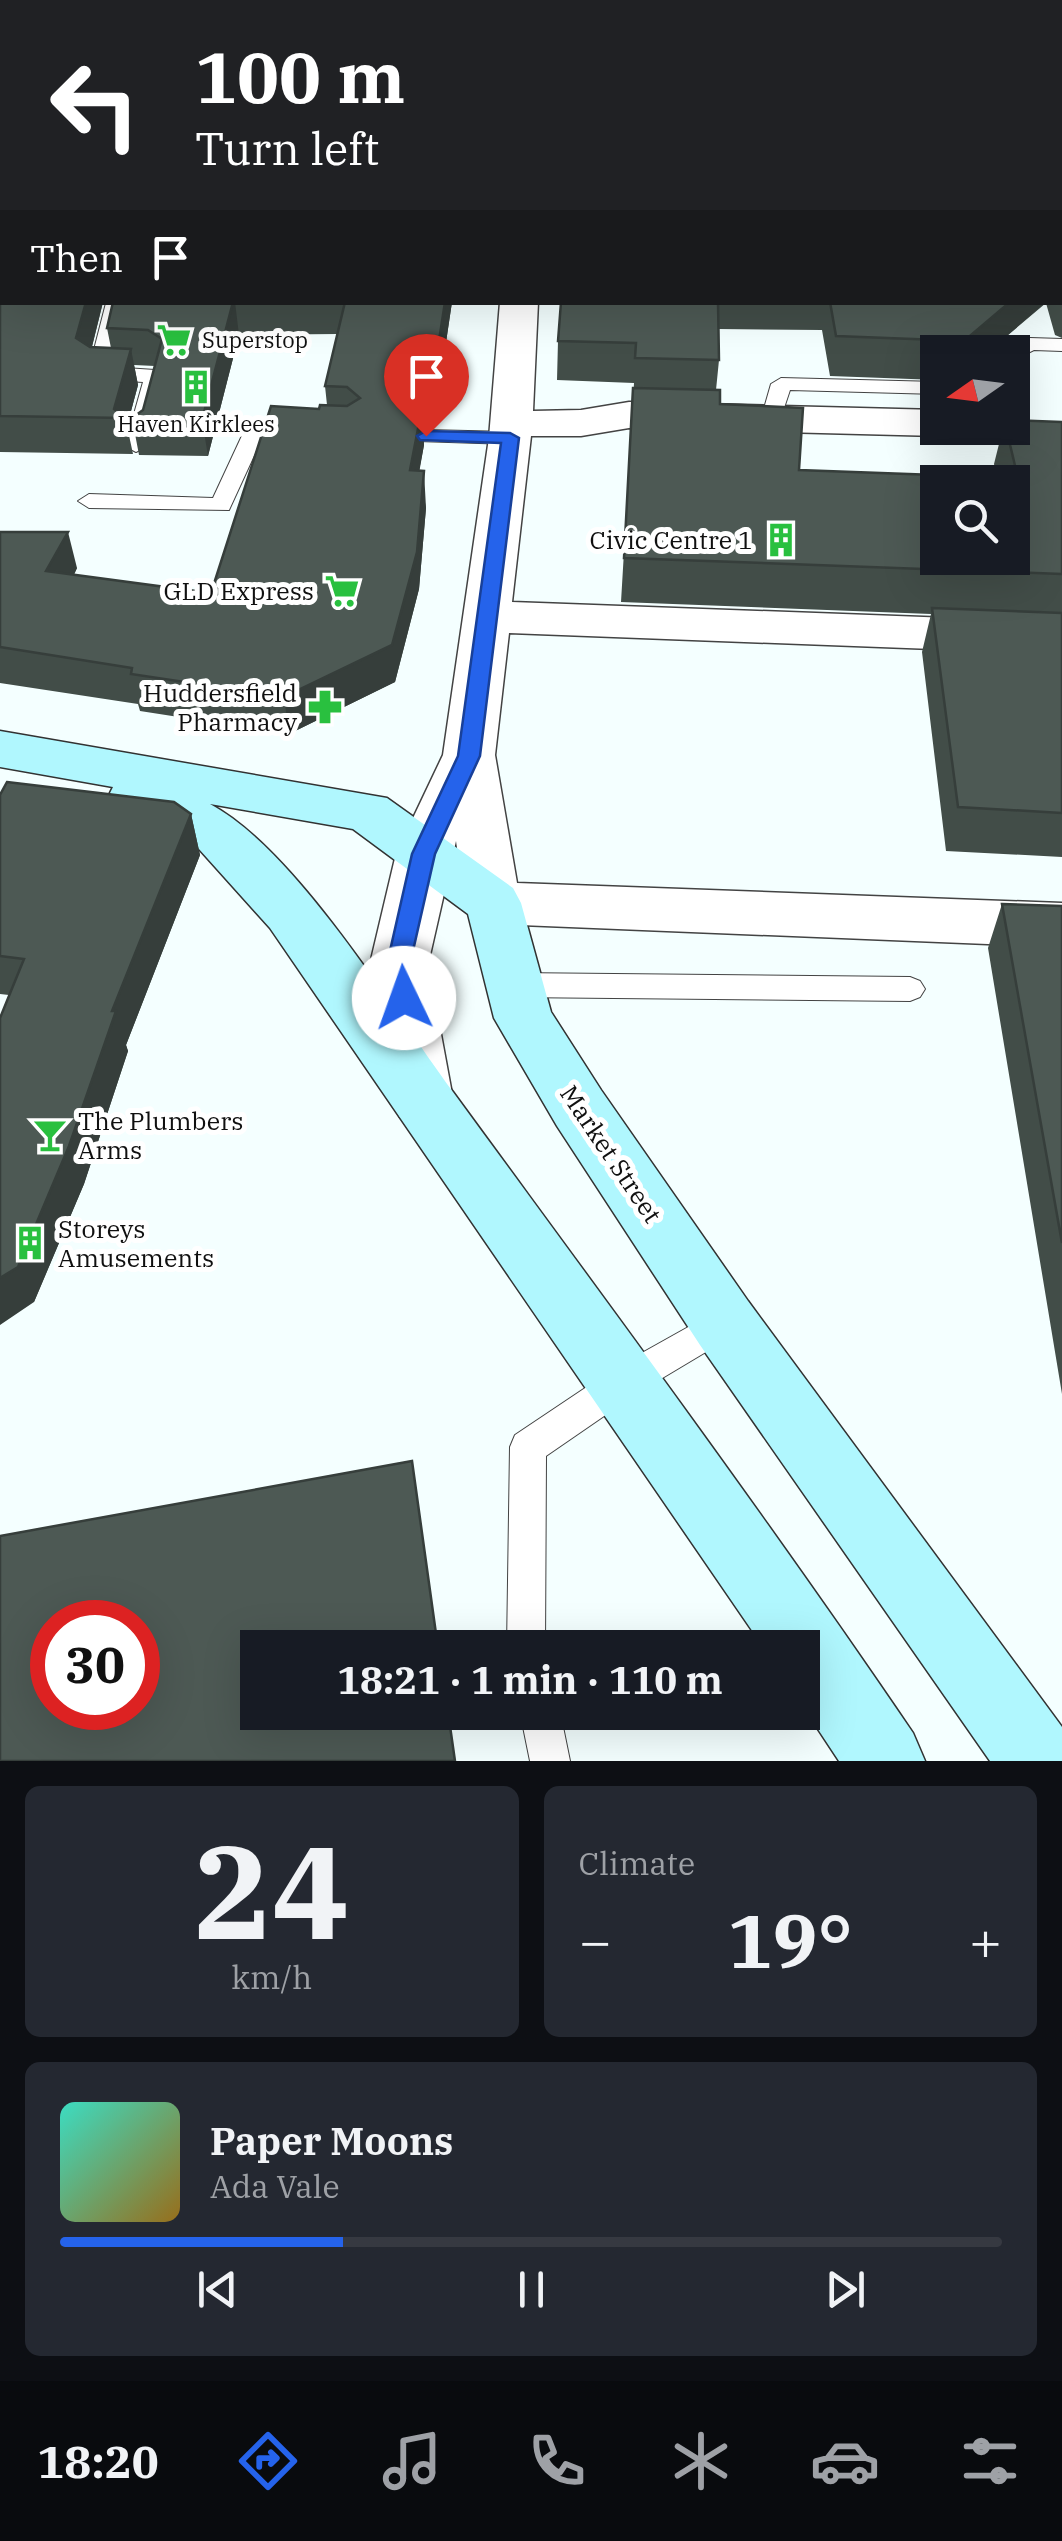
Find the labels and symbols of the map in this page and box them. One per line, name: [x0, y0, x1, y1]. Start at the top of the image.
supermarket icon: Superstop: [155, 321, 193, 359]
place label: Superstop: [202, 325, 308, 354]
pin: [384, 334, 469, 437]
north arrow: [920, 335, 1030, 445]
building icon: Haven Kirklees: [177, 368, 215, 406]
place label: Haven Kirklees: [117, 409, 275, 438]
building icon: Civic Centre 1: [762, 521, 800, 559]
place label: Civic Centre 1: [590, 523, 753, 556]
supermarket icon: GLD Express: [323, 572, 361, 610]
place label: GLD Express: [164, 574, 314, 607]
place label: Huddersfield Pharmacy: [143, 676, 298, 738]
pharmacy icon: Huddersfield Pharmacy: [306, 688, 344, 726]
position arrow: [352, 946, 456, 1050]
street label: Market Street: [553, 1079, 670, 1229]
place label: The Plumbers Arms: [78, 1104, 243, 1166]
bar icon: The Plumbers Arms: [31, 1116, 69, 1154]
place label: Storeys Amusements: [58, 1212, 214, 1274]
building icon: Storeys Amusements: [11, 1224, 49, 1262]
speed limit sign: 30: [30, 1600, 160, 1730]

